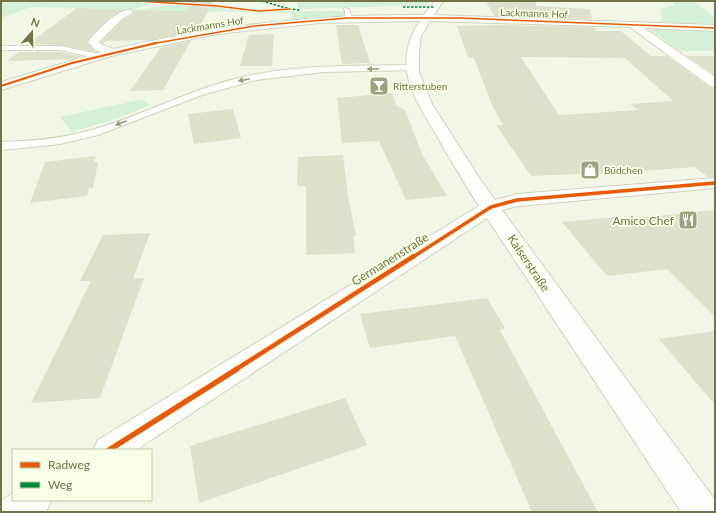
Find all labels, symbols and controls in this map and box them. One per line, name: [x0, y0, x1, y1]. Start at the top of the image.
street label: Lackmanns Hof: [500, 6, 569, 20]
north arrow: [12, 12, 52, 52]
street label: Lackmanns Hof: [176, 14, 245, 36]
text: N: [29, 15, 42, 30]
one-way arrow: [366, 66, 379, 72]
bar icon: Ritterstuben: [368, 75, 390, 97]
one-way arrow: [238, 78, 250, 84]
place label: Ritterstuben: [393, 80, 447, 92]
one-way arrow: [115, 120, 127, 126]
shop icon: Büdchen: [579, 159, 601, 181]
place label: Büdchen: [604, 164, 643, 176]
restaurant icon: Amico Chef: [677, 209, 699, 231]
place label: Amico Chef: [612, 213, 675, 228]
street label: Germanenstraße: [349, 229, 431, 289]
street label: Kaiserstraße: [504, 232, 554, 294]
legend: [12, 449, 152, 501]
text: Radweg: [48, 457, 90, 472]
text: Weg: [48, 477, 72, 492]

